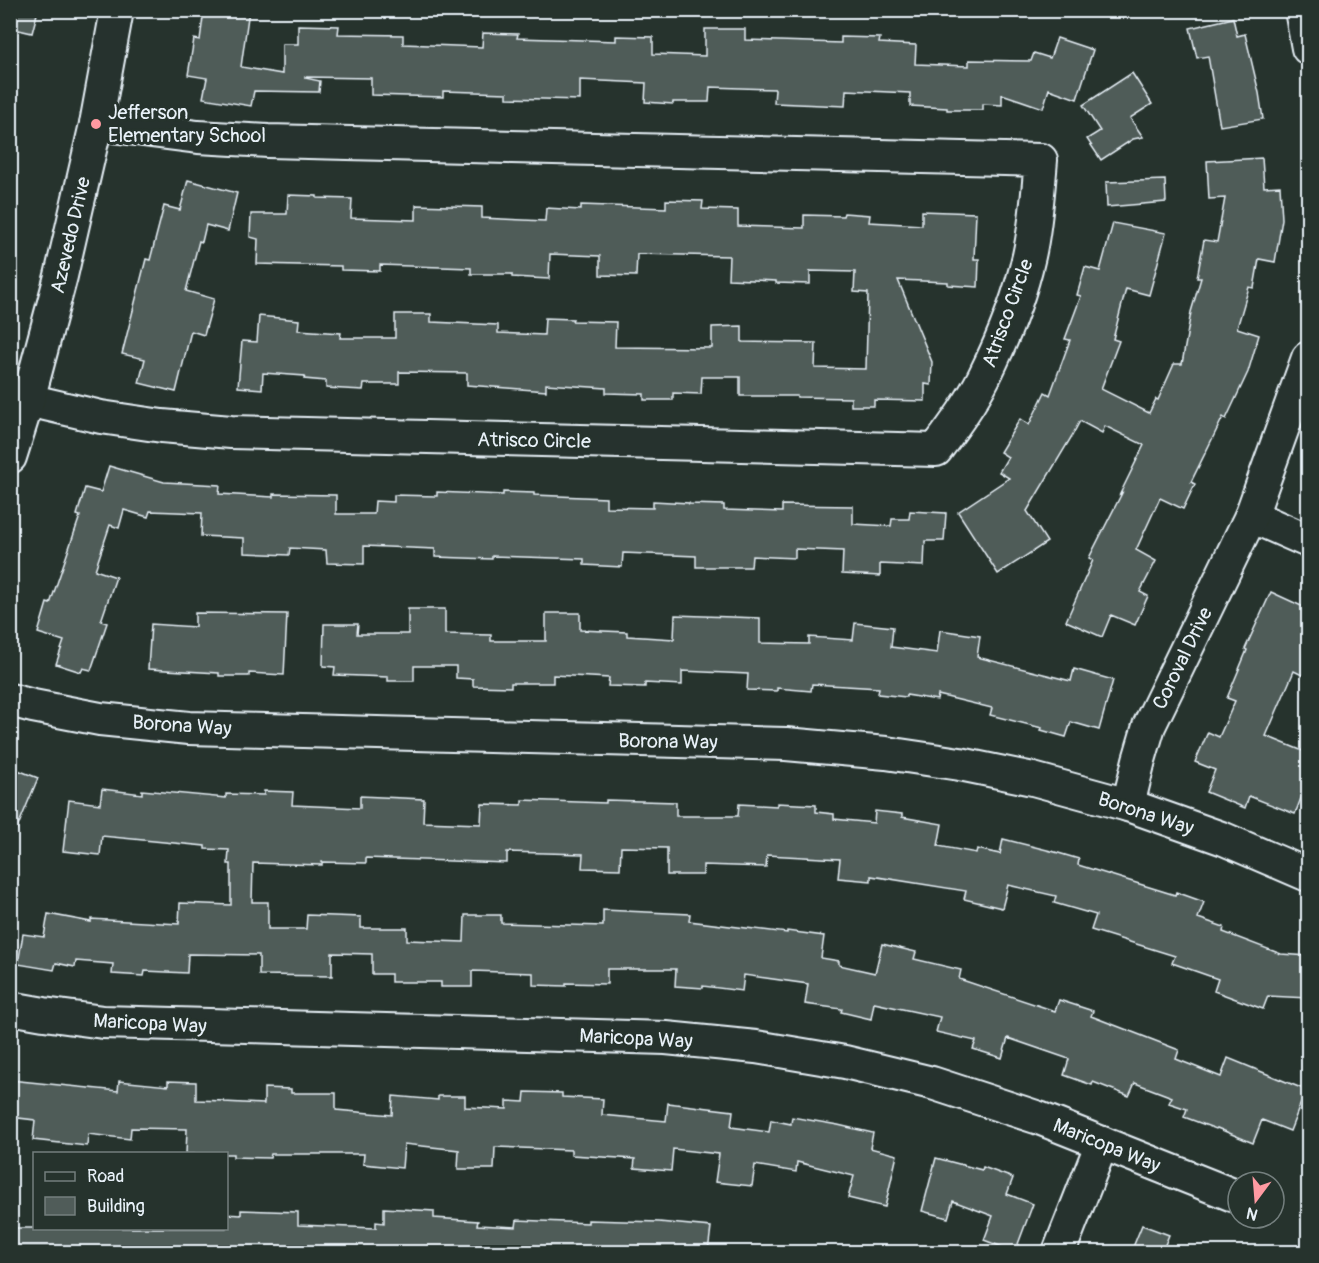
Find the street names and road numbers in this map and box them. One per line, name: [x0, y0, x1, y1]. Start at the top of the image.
street label: Azevedo Drive: [45, 174, 96, 296]
street label: Atrisco Circle: [976, 255, 1039, 371]
street label: Atrisco Circle: [477, 427, 591, 454]
street label: Coroval Drive: [1147, 603, 1218, 713]
street label: Borona Way: [132, 710, 233, 741]
street label: Borona Way: [618, 728, 718, 755]
street label: Borona Way: [1095, 786, 1197, 841]
street label: Maricopa Way: [93, 1008, 208, 1039]
street label: Maricopa Way: [579, 1023, 694, 1054]
street label: Maricopa Way: [1050, 1113, 1165, 1178]

